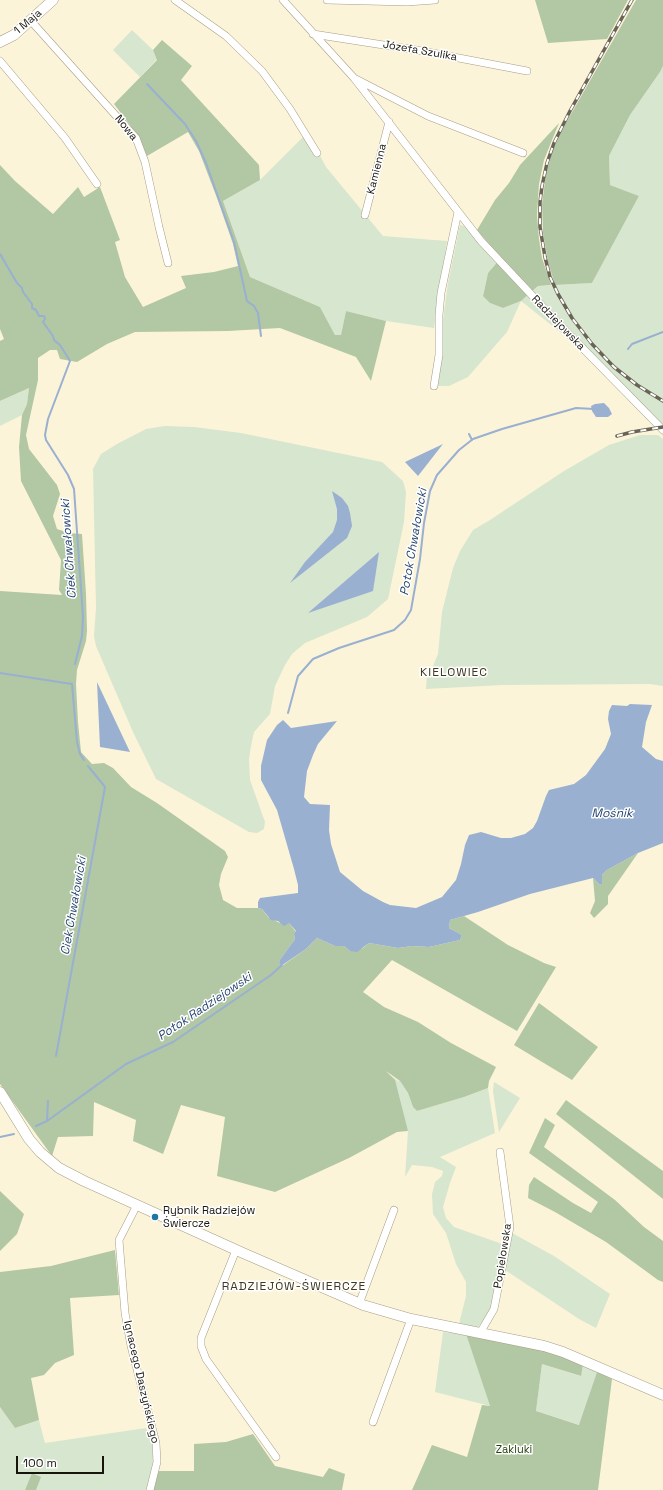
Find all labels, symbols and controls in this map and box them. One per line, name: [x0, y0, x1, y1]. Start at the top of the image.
street label: 1 Maja: [11, 7, 45, 37]
street label: Józefa Szulika: [382, 38, 458, 64]
street label: Nowa: [112, 113, 140, 143]
street label: Kamienna: [364, 142, 390, 196]
street label: Radziejowska: [529, 293, 587, 353]
water label: Potok Chwałowicki: [397, 487, 431, 597]
water label: Ciek Chwałowicki: [58, 499, 80, 599]
district label: KIELOWIEC: [420, 666, 488, 680]
water label: Mośnik: [592, 807, 632, 821]
water label: Ciek Chwałowicki: [58, 856, 90, 956]
water label: Potok Radziejowski: [155, 970, 255, 1044]
place label: Rybnik Radziejów Świercze: [163, 1204, 255, 1230]
marker: Rybnik Radziejów Świercze: [150, 1212, 160, 1222]
street label: Popielowska: [491, 1223, 515, 1289]
district label: RADZIEJÓW-ŚWIERCZE: [222, 1280, 366, 1294]
street label: Ignacego Daszyńskiego: [120, 1319, 162, 1445]
park label: Zakluki: [496, 1443, 532, 1457]
scale bar: [18, 1448, 106, 1474]
text: 100 m: [23, 1455, 57, 1471]

